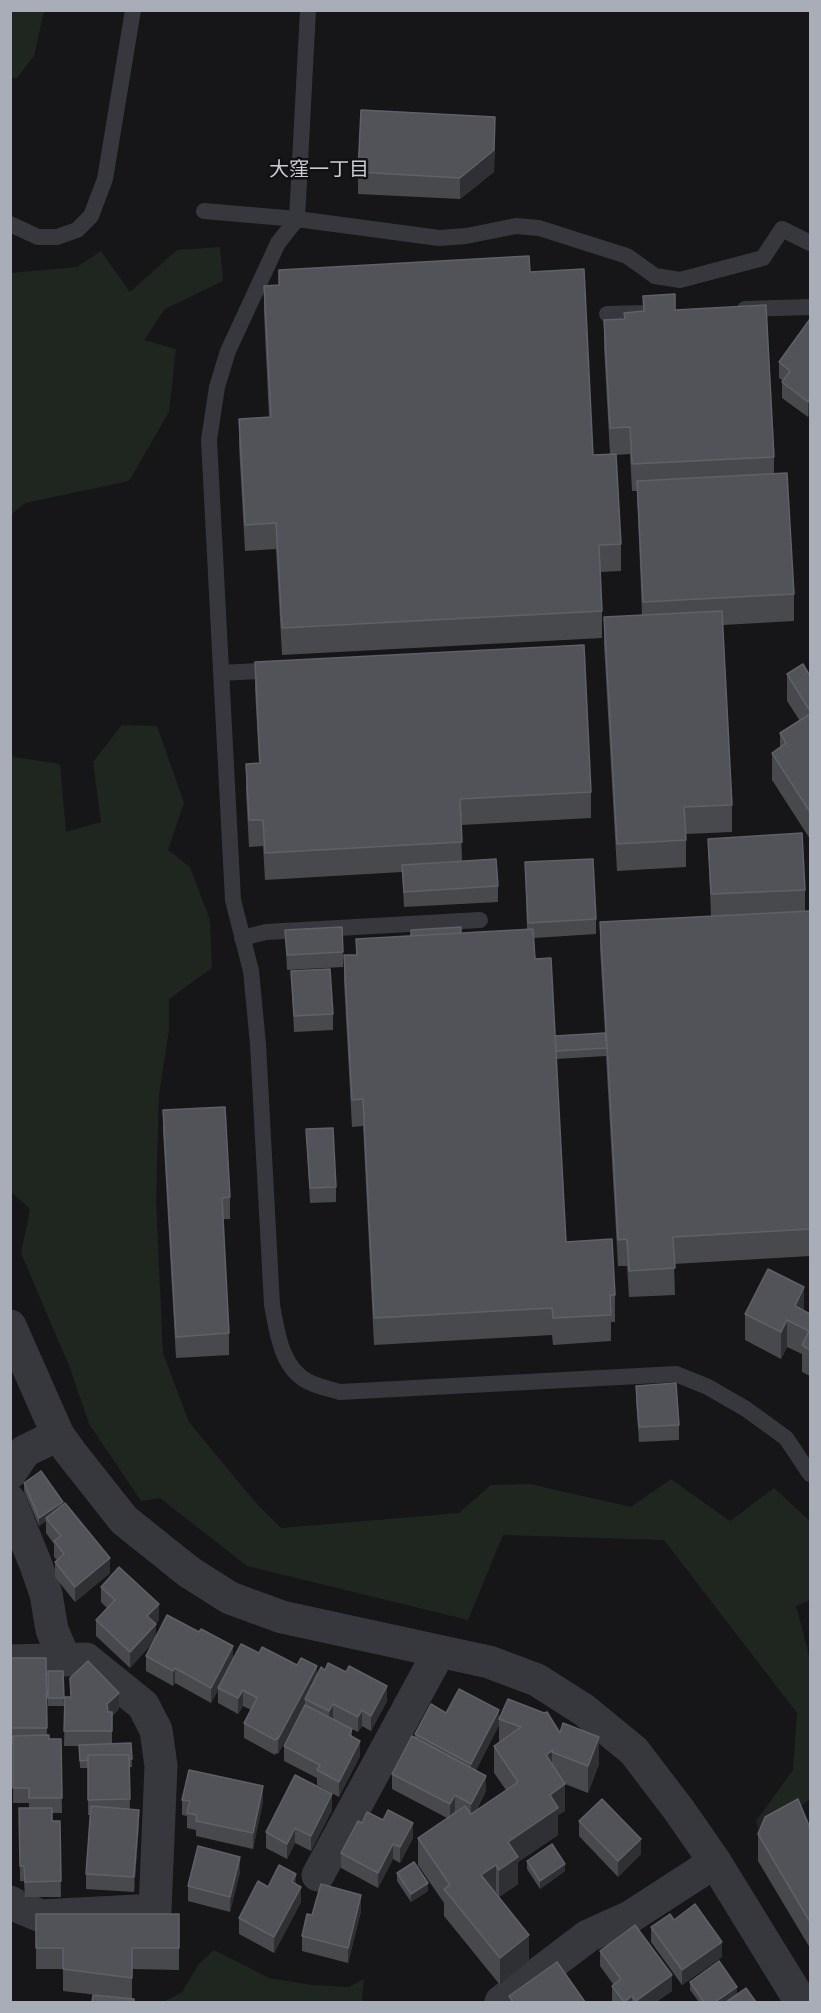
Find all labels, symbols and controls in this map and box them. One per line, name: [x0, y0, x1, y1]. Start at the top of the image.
district label: 大窪一丁目: [269, 158, 369, 182]

